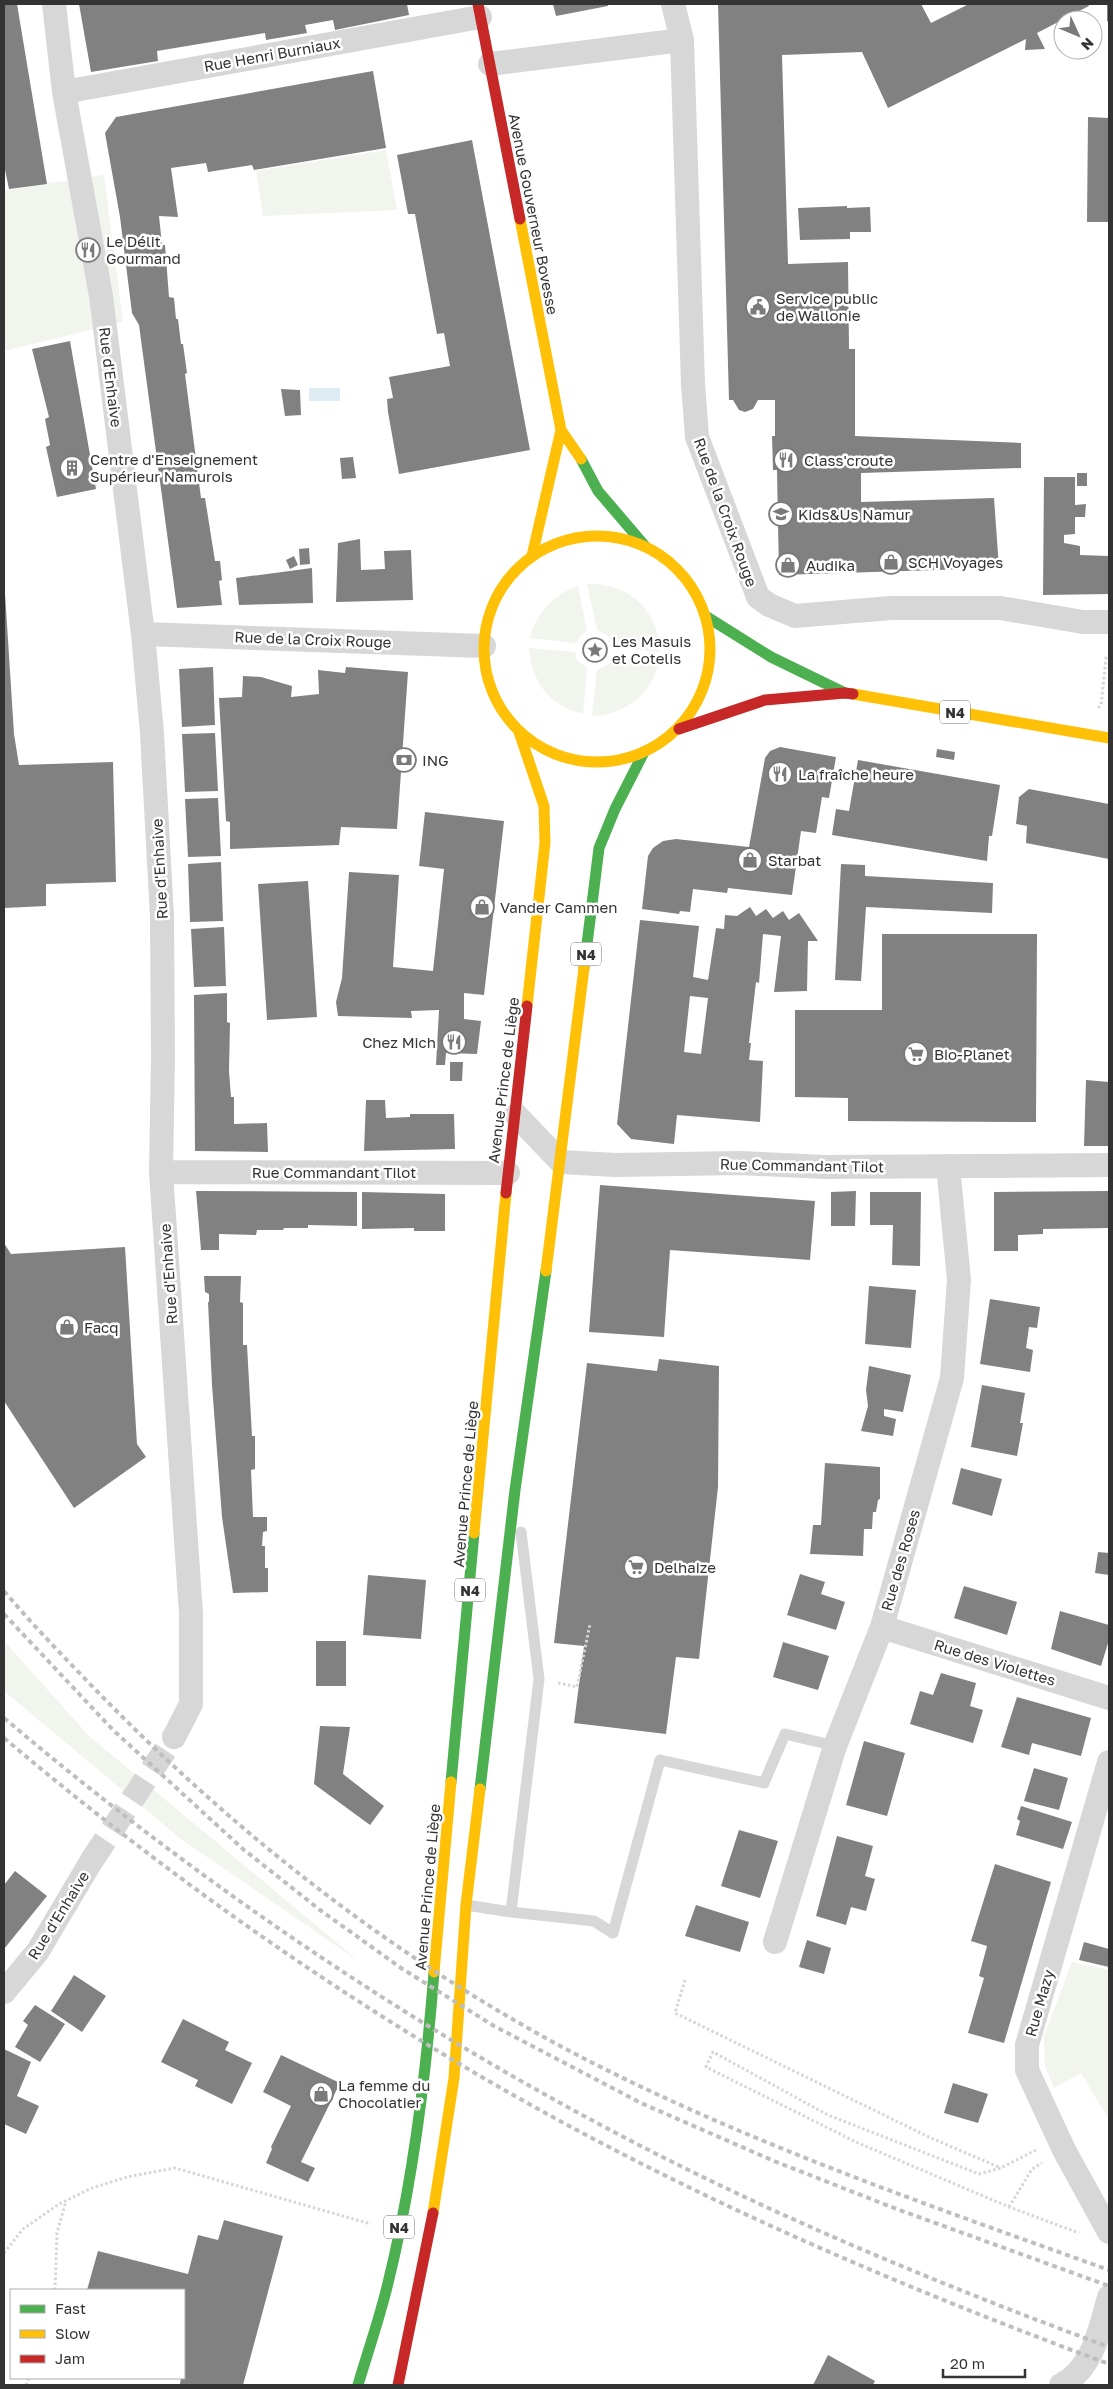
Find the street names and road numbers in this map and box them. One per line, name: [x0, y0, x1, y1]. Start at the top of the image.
street label: Rue Henri Burniaux: [202, 33, 342, 75]
street label: Avenue Gouverneur Bovesse: [506, 112, 562, 316]
street label: Rue d'Enhaive: [96, 326, 126, 428]
street label: Rue de la Croix Rouge: [691, 435, 761, 589]
street label: Rue de la Croix Rouge: [234, 627, 392, 651]
road number: N4: [940, 700, 970, 724]
street label: Rue d'Enhaive: [147, 818, 171, 920]
road number: N4: [571, 942, 601, 966]
street label: Avenue Prince de Liège: [484, 996, 522, 1164]
street label: Rue Commandant Tilot: [720, 1155, 884, 1175]
street label: Rue Commandant Tilot: [252, 1163, 416, 1181]
street label: Rue d'Enhaive: [155, 1223, 180, 1325]
street label: Avenue Prince de Liège: [449, 1400, 481, 1568]
street label: Rue des Roses: [877, 1507, 923, 1613]
road number: N4: [455, 1578, 485, 1602]
street label: Rue des Violettes: [932, 1635, 1058, 1689]
street label: Avenue Prince de Liège: [411, 1803, 443, 1971]
street label: Rue d'Enhaive: [24, 1867, 93, 1963]
street label: Rue Mazy: [1021, 1967, 1057, 2039]
road number: N4: [384, 2216, 414, 2238]

